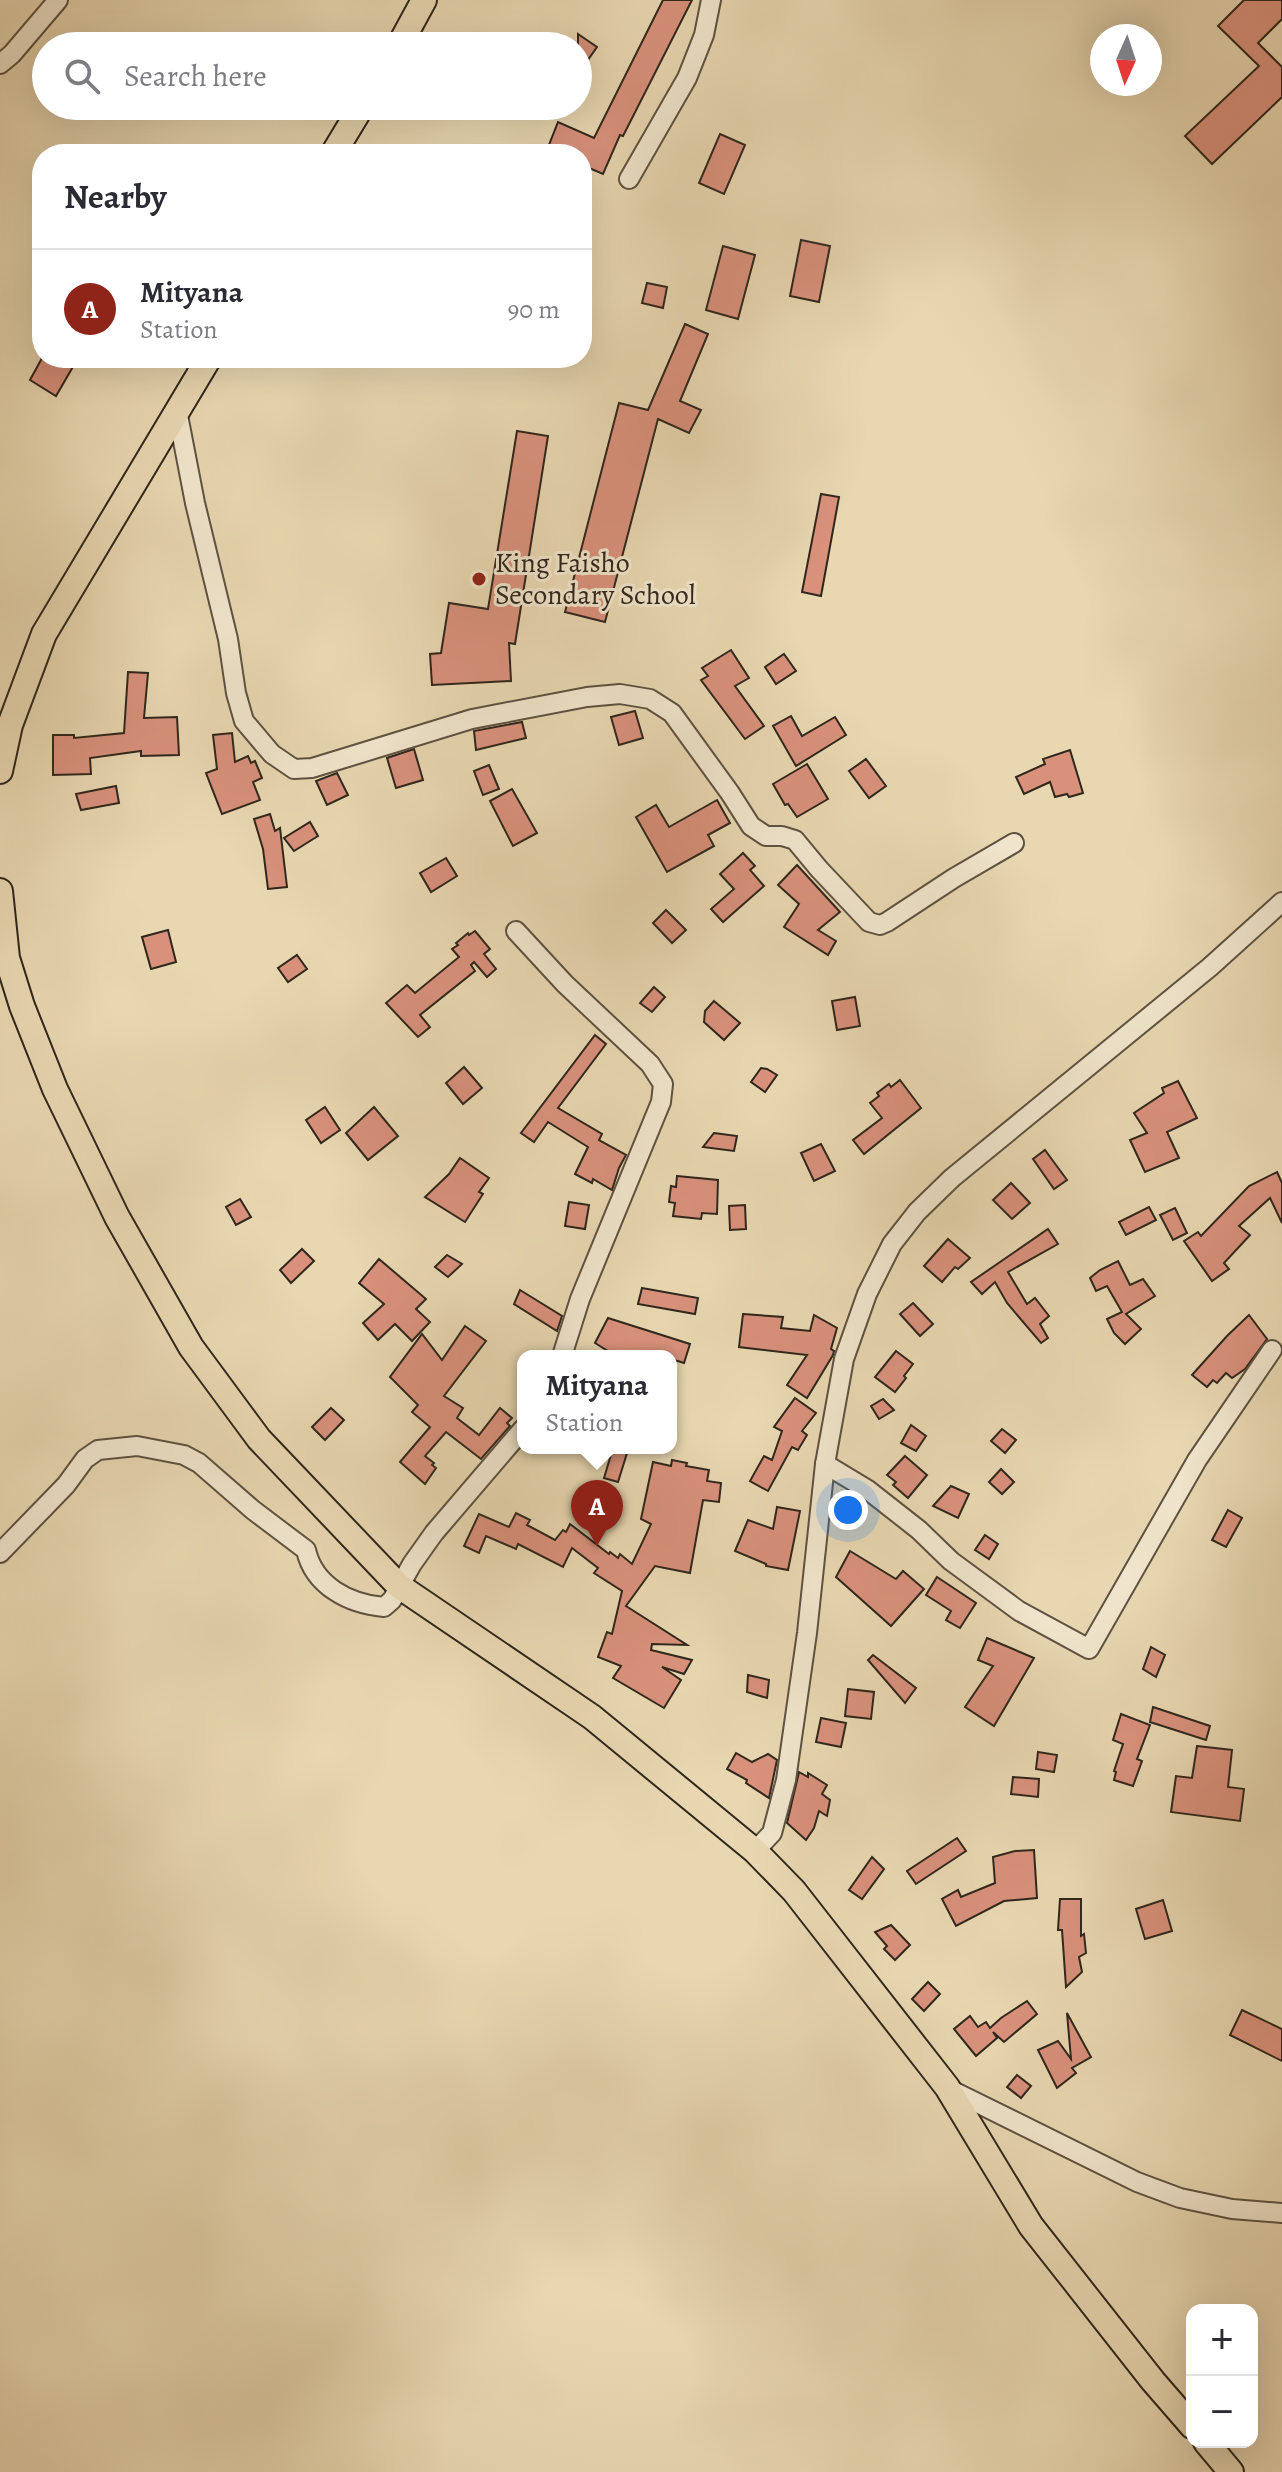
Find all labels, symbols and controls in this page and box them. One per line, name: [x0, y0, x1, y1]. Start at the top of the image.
north arrow: [1090, 24, 1162, 96]
search box: [32, 32, 592, 120]
icon: search: [60, 54, 104, 98]
text: Search here: [124, 56, 267, 96]
text: Nearby: [64, 173, 167, 220]
text: Mityana: [140, 272, 243, 312]
text: A: [82, 292, 98, 327]
text: 90 m: [508, 292, 560, 327]
text: Station: [140, 312, 218, 347]
place label: King Faisho Secondary School: [495, 544, 696, 614]
marker: King Faisho Secondary School: [470, 570, 488, 588]
popup: [517, 1350, 677, 1454]
text: Mityana: [545, 1365, 649, 1405]
text: Station: [545, 1405, 623, 1440]
pin: A: [571, 1480, 623, 1546]
your location: [828, 1490, 868, 1530]
map controls: [1186, 2304, 1258, 2448]
button: +: [1186, 2304, 1258, 2376]
button: −: [1186, 2376, 1258, 2448]

